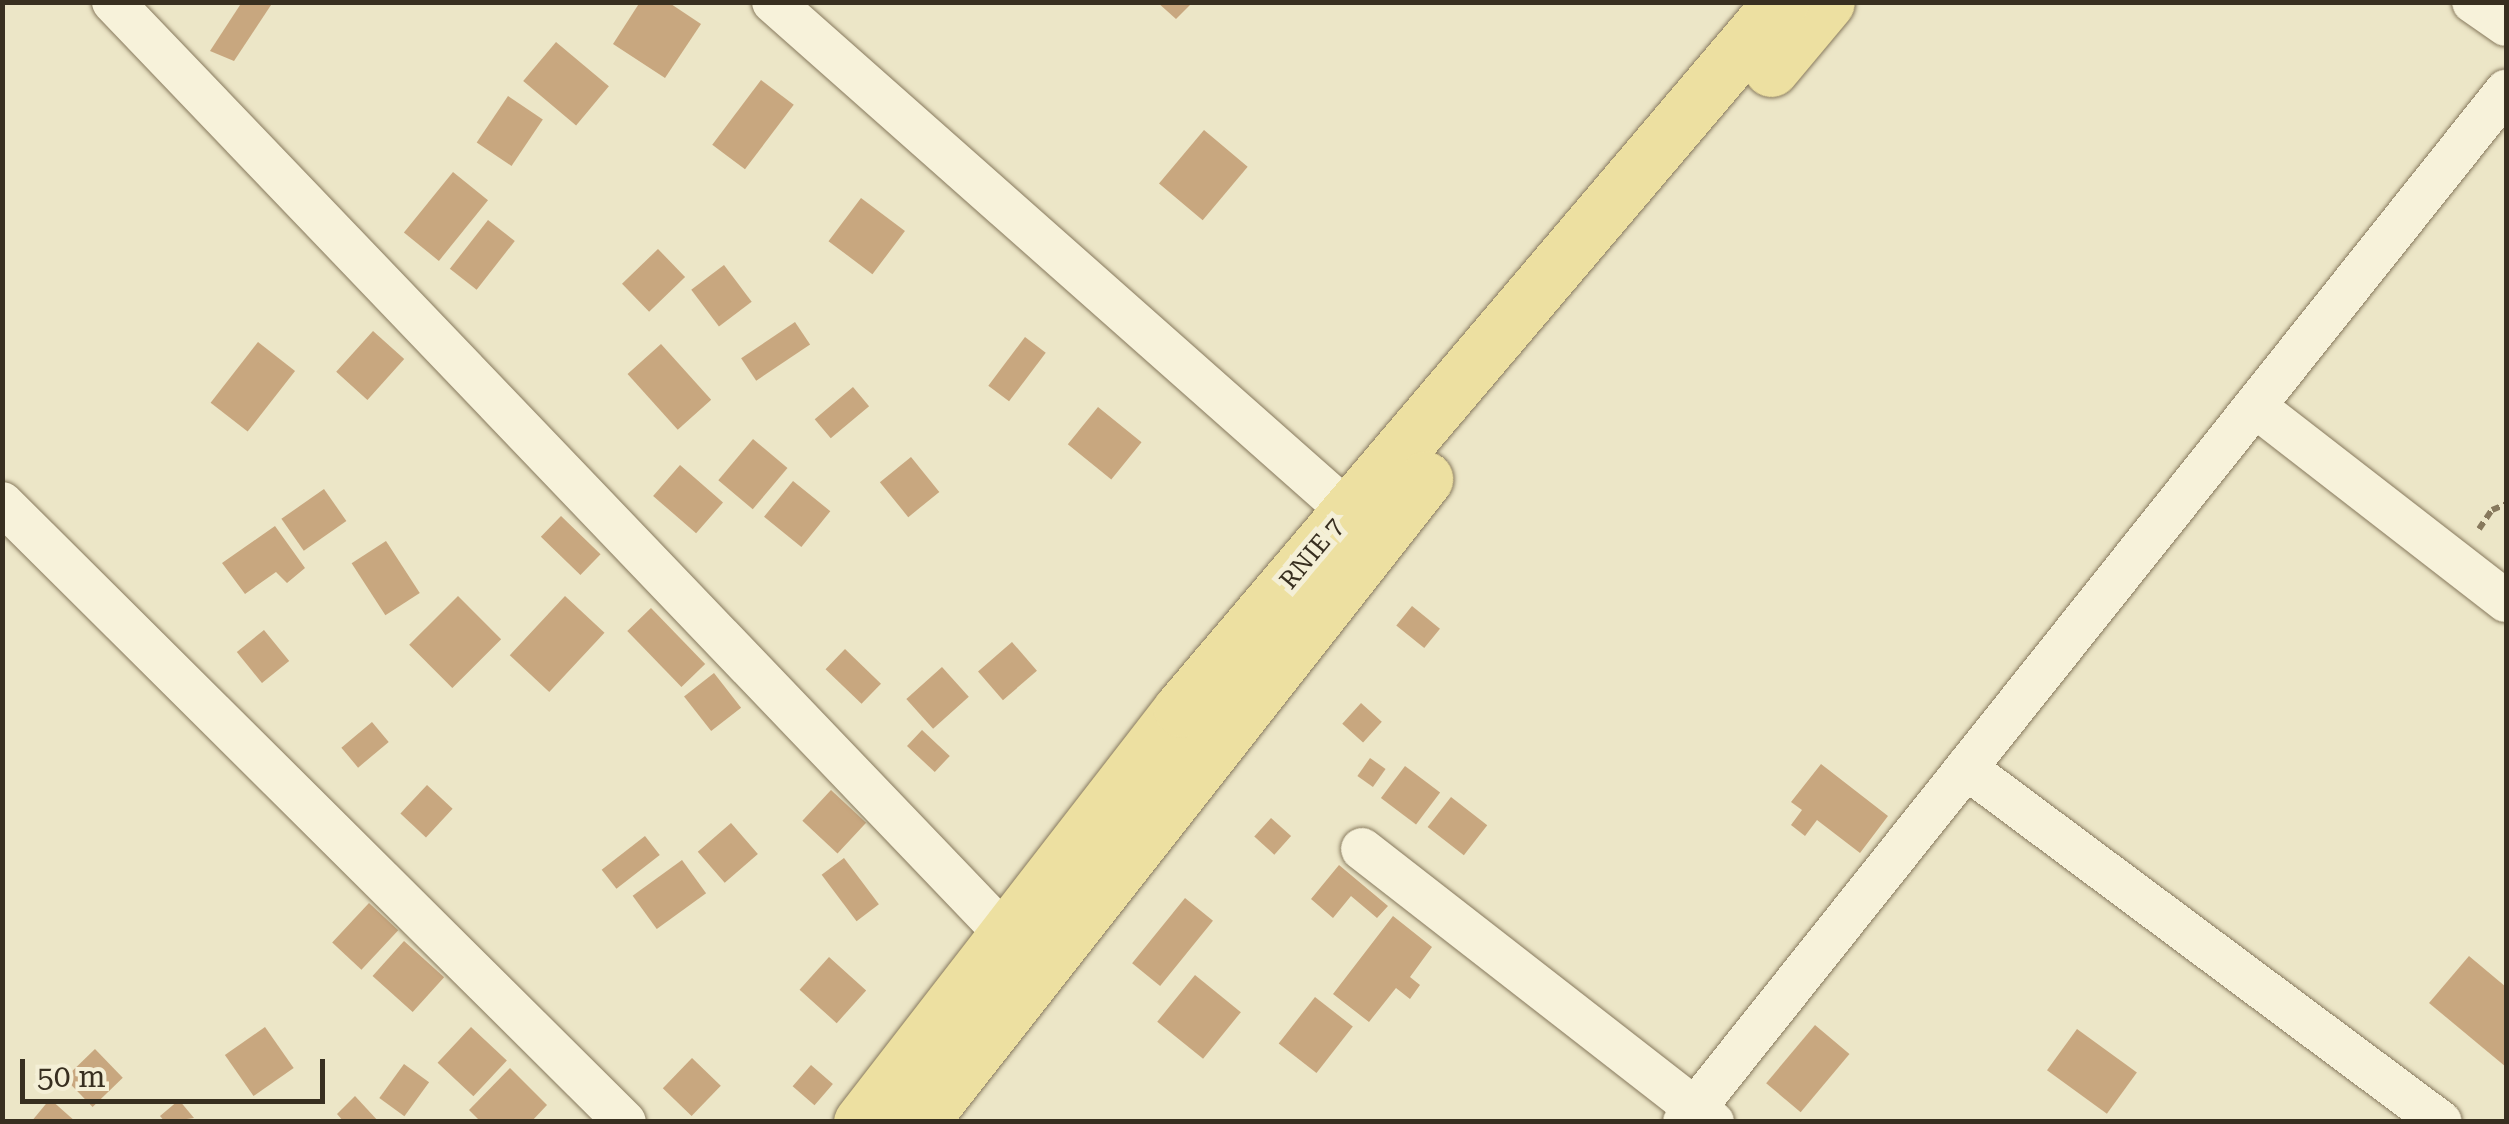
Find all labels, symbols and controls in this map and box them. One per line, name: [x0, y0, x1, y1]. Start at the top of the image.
street label: RNIE 7: [1274, 513, 1350, 595]
scale bar: [25, 1039, 330, 1101]
text: 50 m: [37, 1059, 106, 1094]

